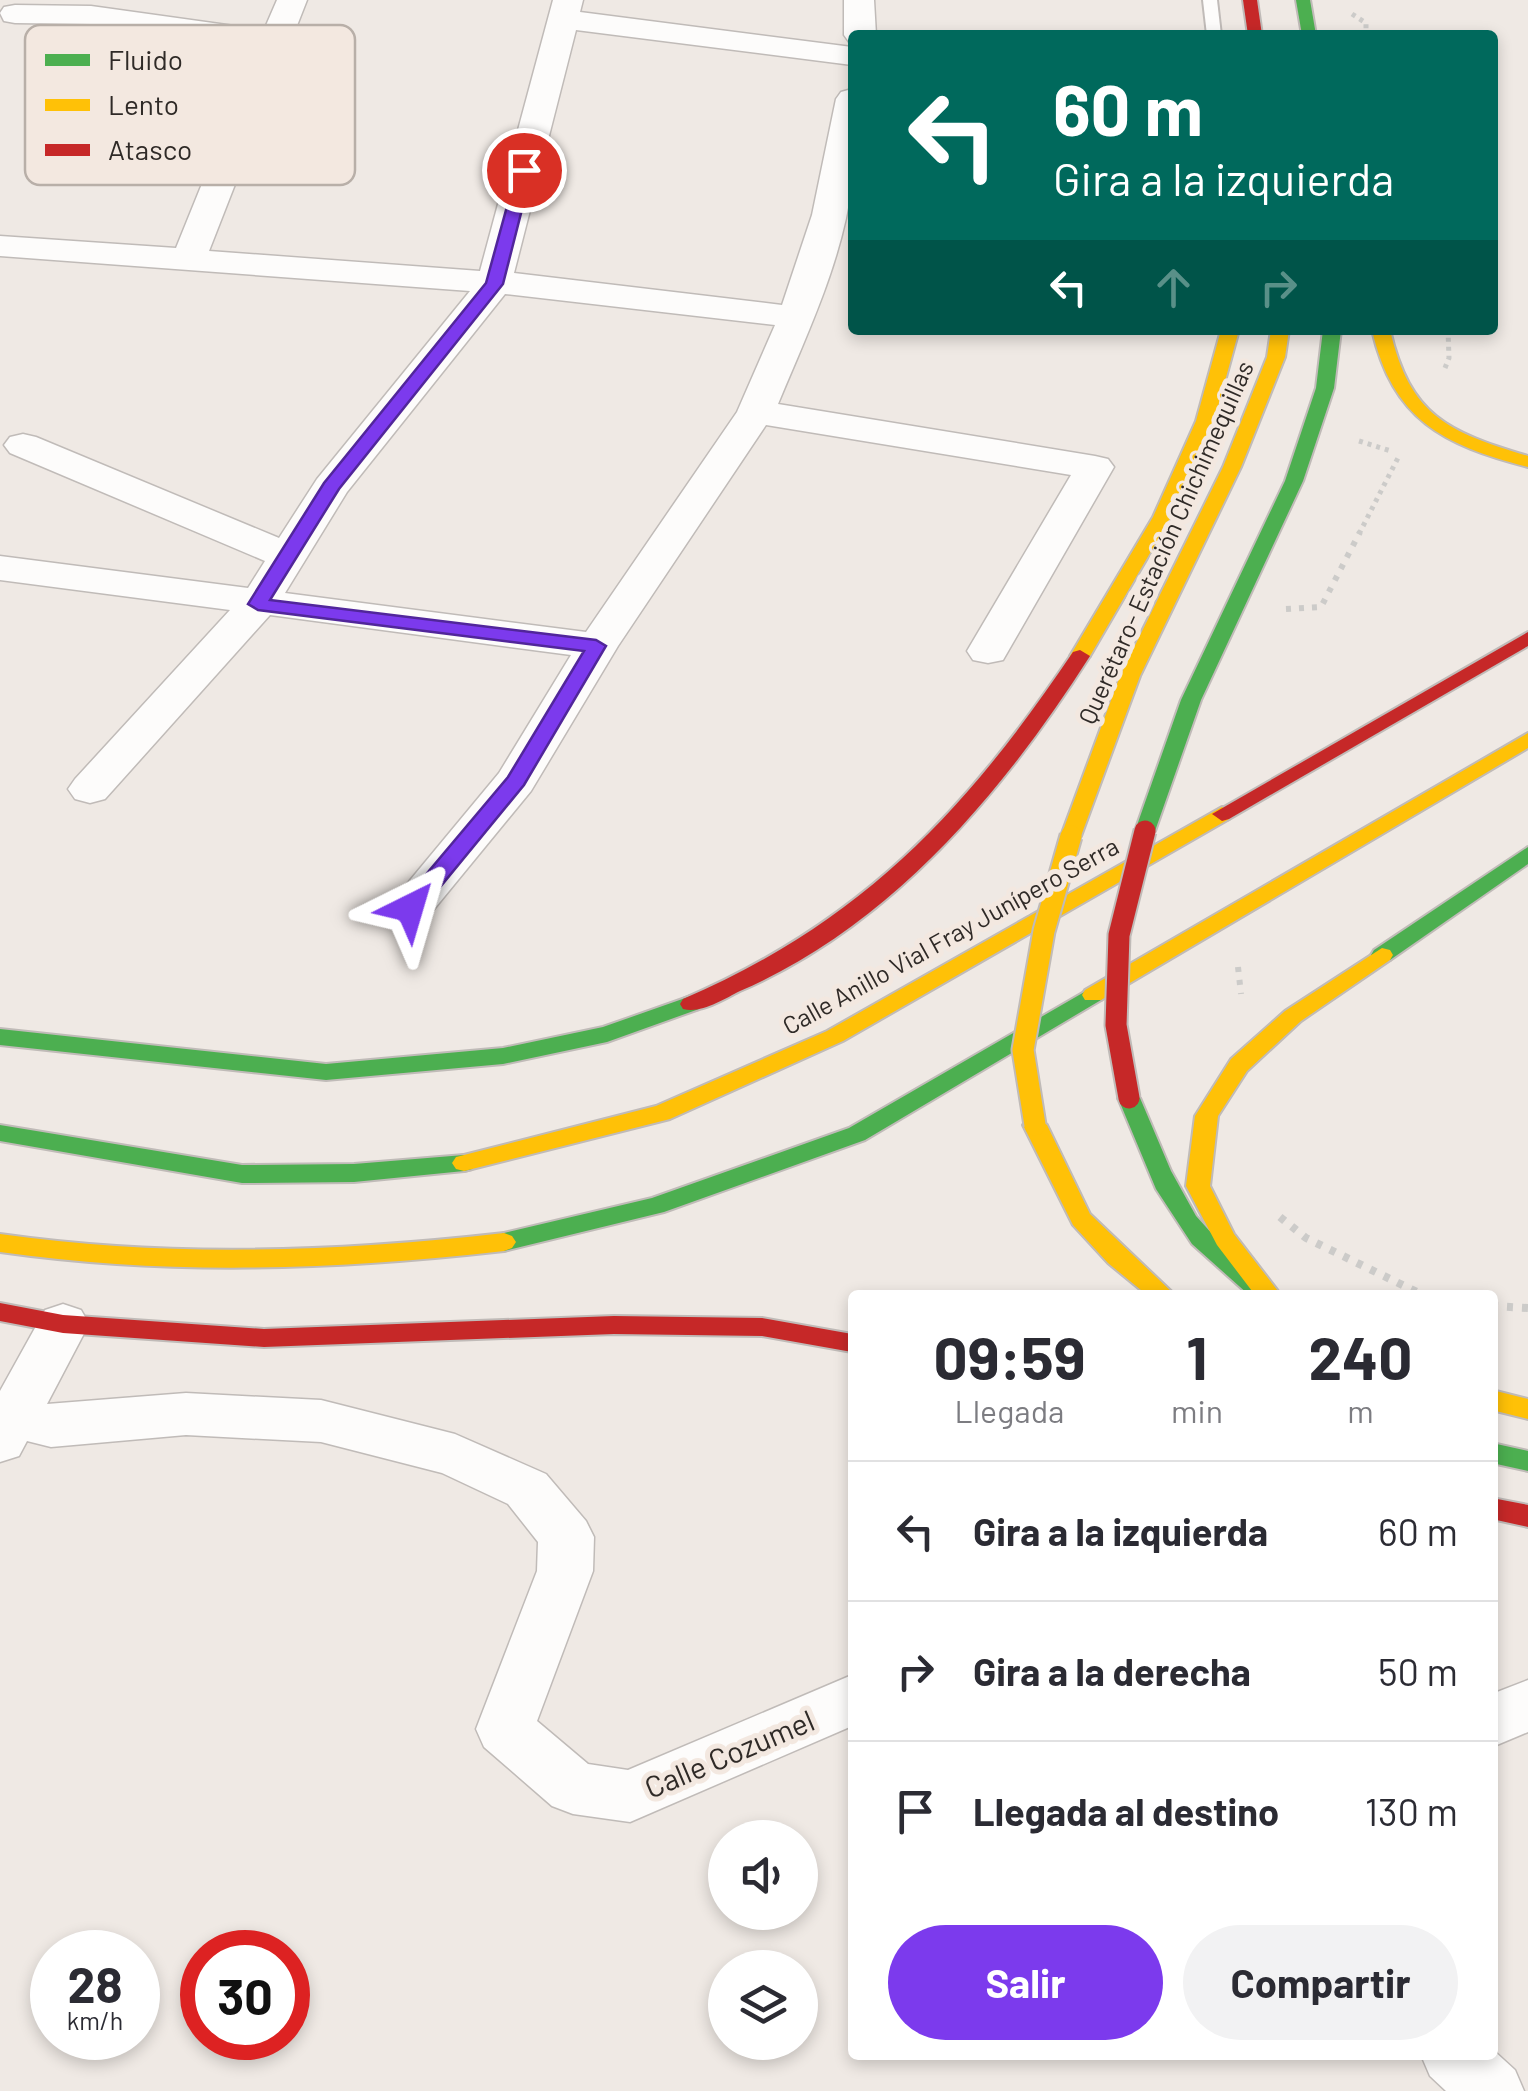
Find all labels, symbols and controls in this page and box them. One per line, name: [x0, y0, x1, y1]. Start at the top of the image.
legend: [25, 25, 355, 185]
text: Fluido: [108, 42, 183, 76]
text: 60 m: [1053, 66, 1203, 150]
icon: left: [888, 70, 1018, 200]
text: Lento: [108, 87, 179, 121]
pin: [482, 128, 567, 213]
text: Atasco: [108, 132, 192, 166]
icon: arrive: [497, 143, 552, 198]
text: Gira a la izquierda: [1053, 151, 1394, 205]
icon: left: [1041, 260, 1096, 315]
icon: ahead: [1146, 260, 1201, 315]
icon: right: [1251, 260, 1306, 315]
street label: Querétaro- Estación Chichimequillas: [1071, 356, 1259, 728]
street label: Calle Anillo Vial Fray Junípero Serra: [777, 830, 1123, 1040]
position arrow: [358, 856, 462, 960]
text: 09:59: [933, 1320, 1086, 1392]
text: 1: [1186, 1320, 1208, 1392]
text: 240: [1308, 1320, 1413, 1392]
text: Llegada: [955, 1391, 1064, 1429]
text: min: [1171, 1391, 1223, 1429]
text: m: [1347, 1391, 1374, 1429]
icon: left: [888, 1504, 943, 1559]
text: Gira a la izquierda: [973, 1508, 1268, 1554]
text: 60 m: [1378, 1508, 1458, 1554]
icon: right: [888, 1644, 943, 1699]
text: Gira a la derecha: [973, 1648, 1251, 1694]
text: 50 m: [1378, 1648, 1458, 1694]
street label: Calle Cozumel: [639, 1701, 819, 1805]
icon: arrive: [888, 1784, 943, 1839]
text: Llegada al destino: [973, 1788, 1279, 1834]
text: 130 m: [1365, 1788, 1458, 1834]
map controls: [708, 1820, 818, 2060]
button: sound: [708, 1820, 818, 1930]
button: Salir: [888, 1925, 1163, 2040]
button: Compartir: [1183, 1925, 1458, 2040]
speed limit sign: 30: [180, 1930, 310, 2060]
button: layers: [708, 1950, 818, 2060]
text: 28: [67, 1953, 123, 2013]
text: km/h: [67, 2005, 123, 2035]

